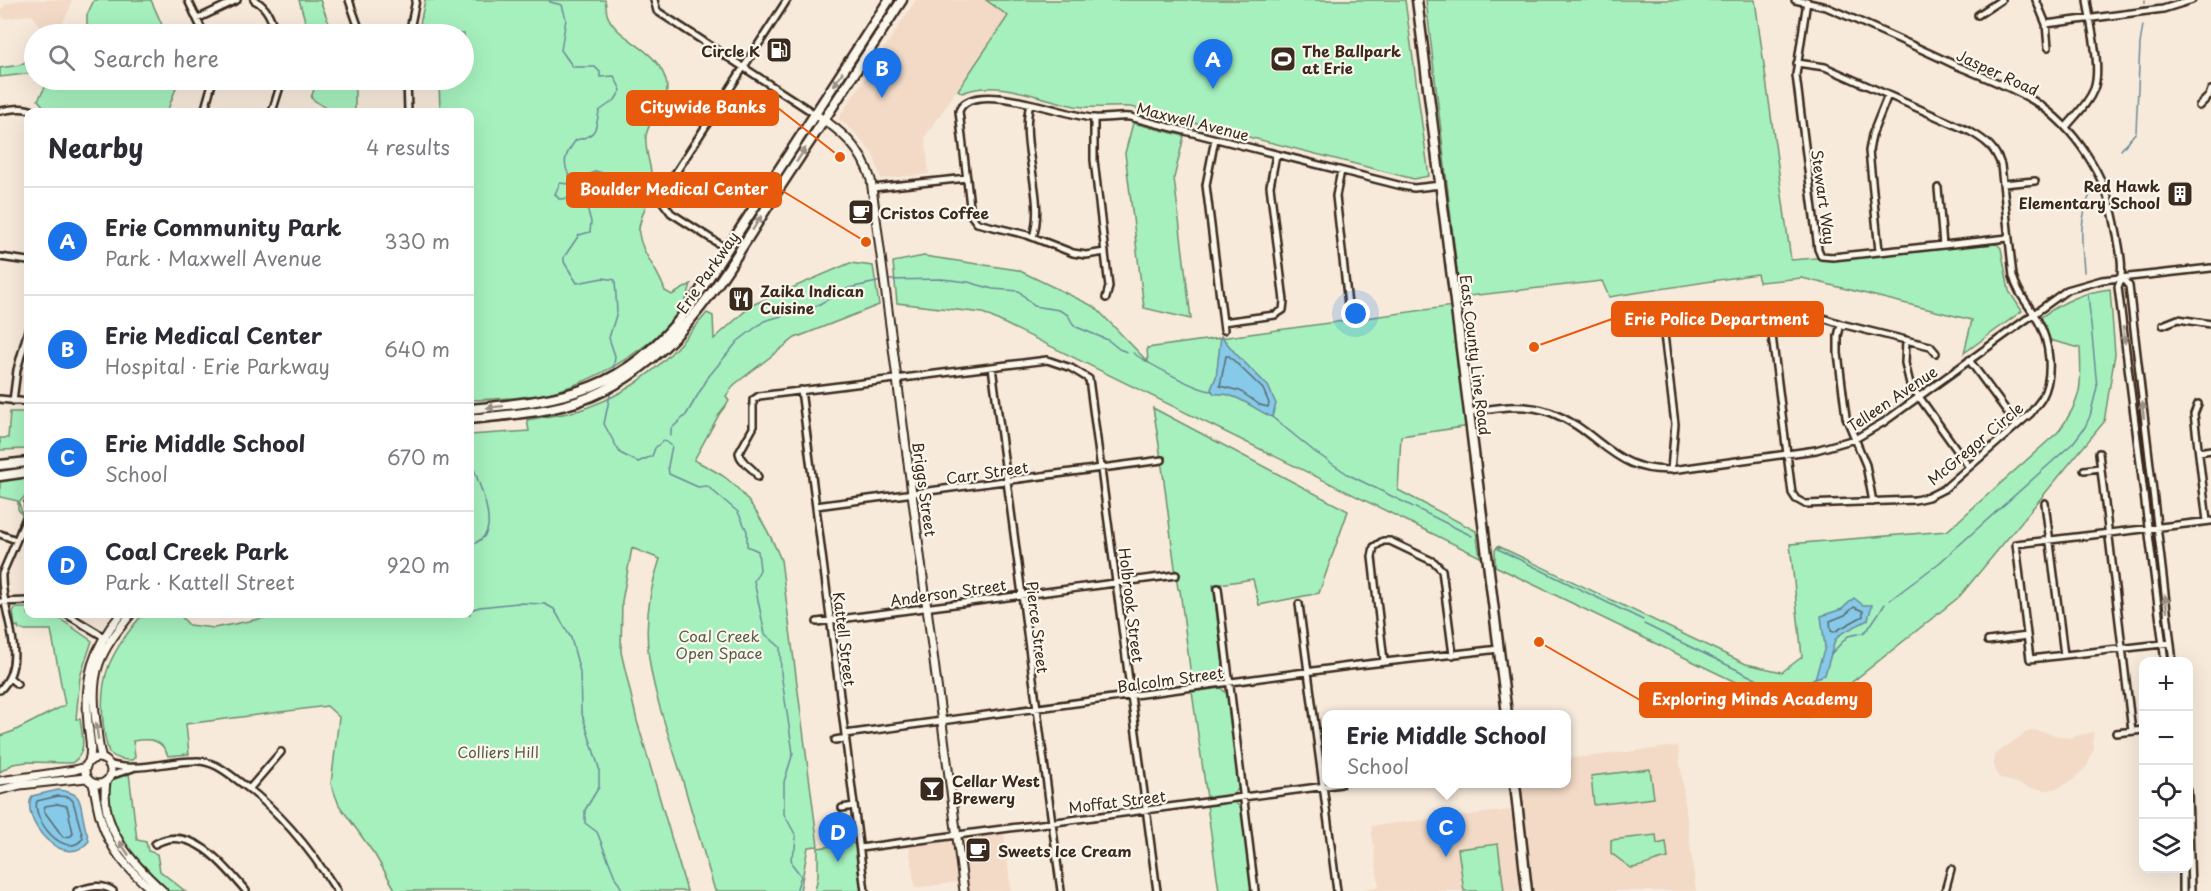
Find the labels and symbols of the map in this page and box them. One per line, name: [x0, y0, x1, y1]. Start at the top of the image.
fuel station icon: Circle K: [764, 35, 794, 65]
place label: Circle K: [701, 39, 760, 62]
place label: The Ballpark at Erie: [1302, 39, 1401, 79]
pin: A: [1194, 40, 1232, 89]
street label: Jasper Road: [1953, 43, 2043, 101]
sports icon: The Ballpark at Erie: [1268, 44, 1298, 74]
pin: B: [862, 48, 902, 98]
one-way arrow: [832, 71, 843, 87]
callout: Citywide Banks: [627, 91, 778, 125]
text: Citywide Banks: [640, 94, 766, 118]
street label: Maxwell Avenue: [1134, 96, 1252, 146]
one-way arrow: [795, 147, 806, 163]
street label: Stewart Way: [1806, 148, 1842, 246]
callout: Boulder Medical Center: [567, 173, 781, 207]
place label: Red Hawk Elementary School: [2019, 174, 2161, 214]
text: Boulder Medical Center: [580, 176, 769, 200]
building icon: Red Hawk Elementary School: [2165, 179, 2195, 209]
cafe icon: Cristos Coffee: [846, 197, 876, 227]
place label: Cristos Coffee: [880, 201, 989, 224]
one-way arrow: [752, 215, 763, 231]
street label: Erie Parkway: [670, 226, 744, 318]
street label: East County Line Road: [1455, 273, 1497, 437]
place label: Zaika Indican Cuisine: [760, 279, 864, 319]
restaurant icon: Zaika Indican Cuisine: [726, 284, 756, 314]
your location: [1341, 299, 1370, 328]
callout: Erie Police Department: [1612, 302, 1823, 336]
text: Erie Police Department: [1624, 306, 1810, 330]
one-way arrow: [2120, 326, 2129, 345]
street label: Telleen Avenue: [1842, 359, 1942, 437]
street label: McGregor Circle: [1922, 396, 2028, 490]
one-way arrow: [2138, 400, 2148, 419]
one-way arrow: [485, 402, 504, 412]
street label: Briggs Street: [907, 440, 943, 538]
street label: Carr Street: [944, 455, 1030, 489]
street label: Holbrook Street: [1114, 546, 1150, 664]
street label: Anderson Street: [888, 572, 1008, 612]
street label: Pierce Street: [1021, 579, 1055, 675]
street label: Kattell Street: [828, 590, 862, 688]
one-way arrow: [2162, 594, 2171, 613]
park label: Coal Creek Open Space: [676, 624, 762, 664]
street label: Balcolm Street: [1116, 660, 1225, 698]
callout: Exploring Minds Academy: [1640, 683, 1871, 717]
text: Exploring Minds Academy: [1652, 686, 1858, 710]
one-way arrow: [93, 722, 102, 741]
park label: Colliers Hill: [457, 740, 539, 763]
place label: Cellar West Brewery: [952, 769, 1040, 809]
bar icon: Cellar West Brewery: [917, 774, 947, 804]
street label: Moffat Street: [1067, 784, 1167, 818]
pin: C: [1426, 808, 1466, 857]
pin: D: [818, 812, 858, 862]
cafe icon: Sweets Ice Cream: [963, 835, 993, 865]
place label: Sweets Ice Cream: [998, 839, 1132, 862]
one-way arrow: [118, 841, 130, 857]

